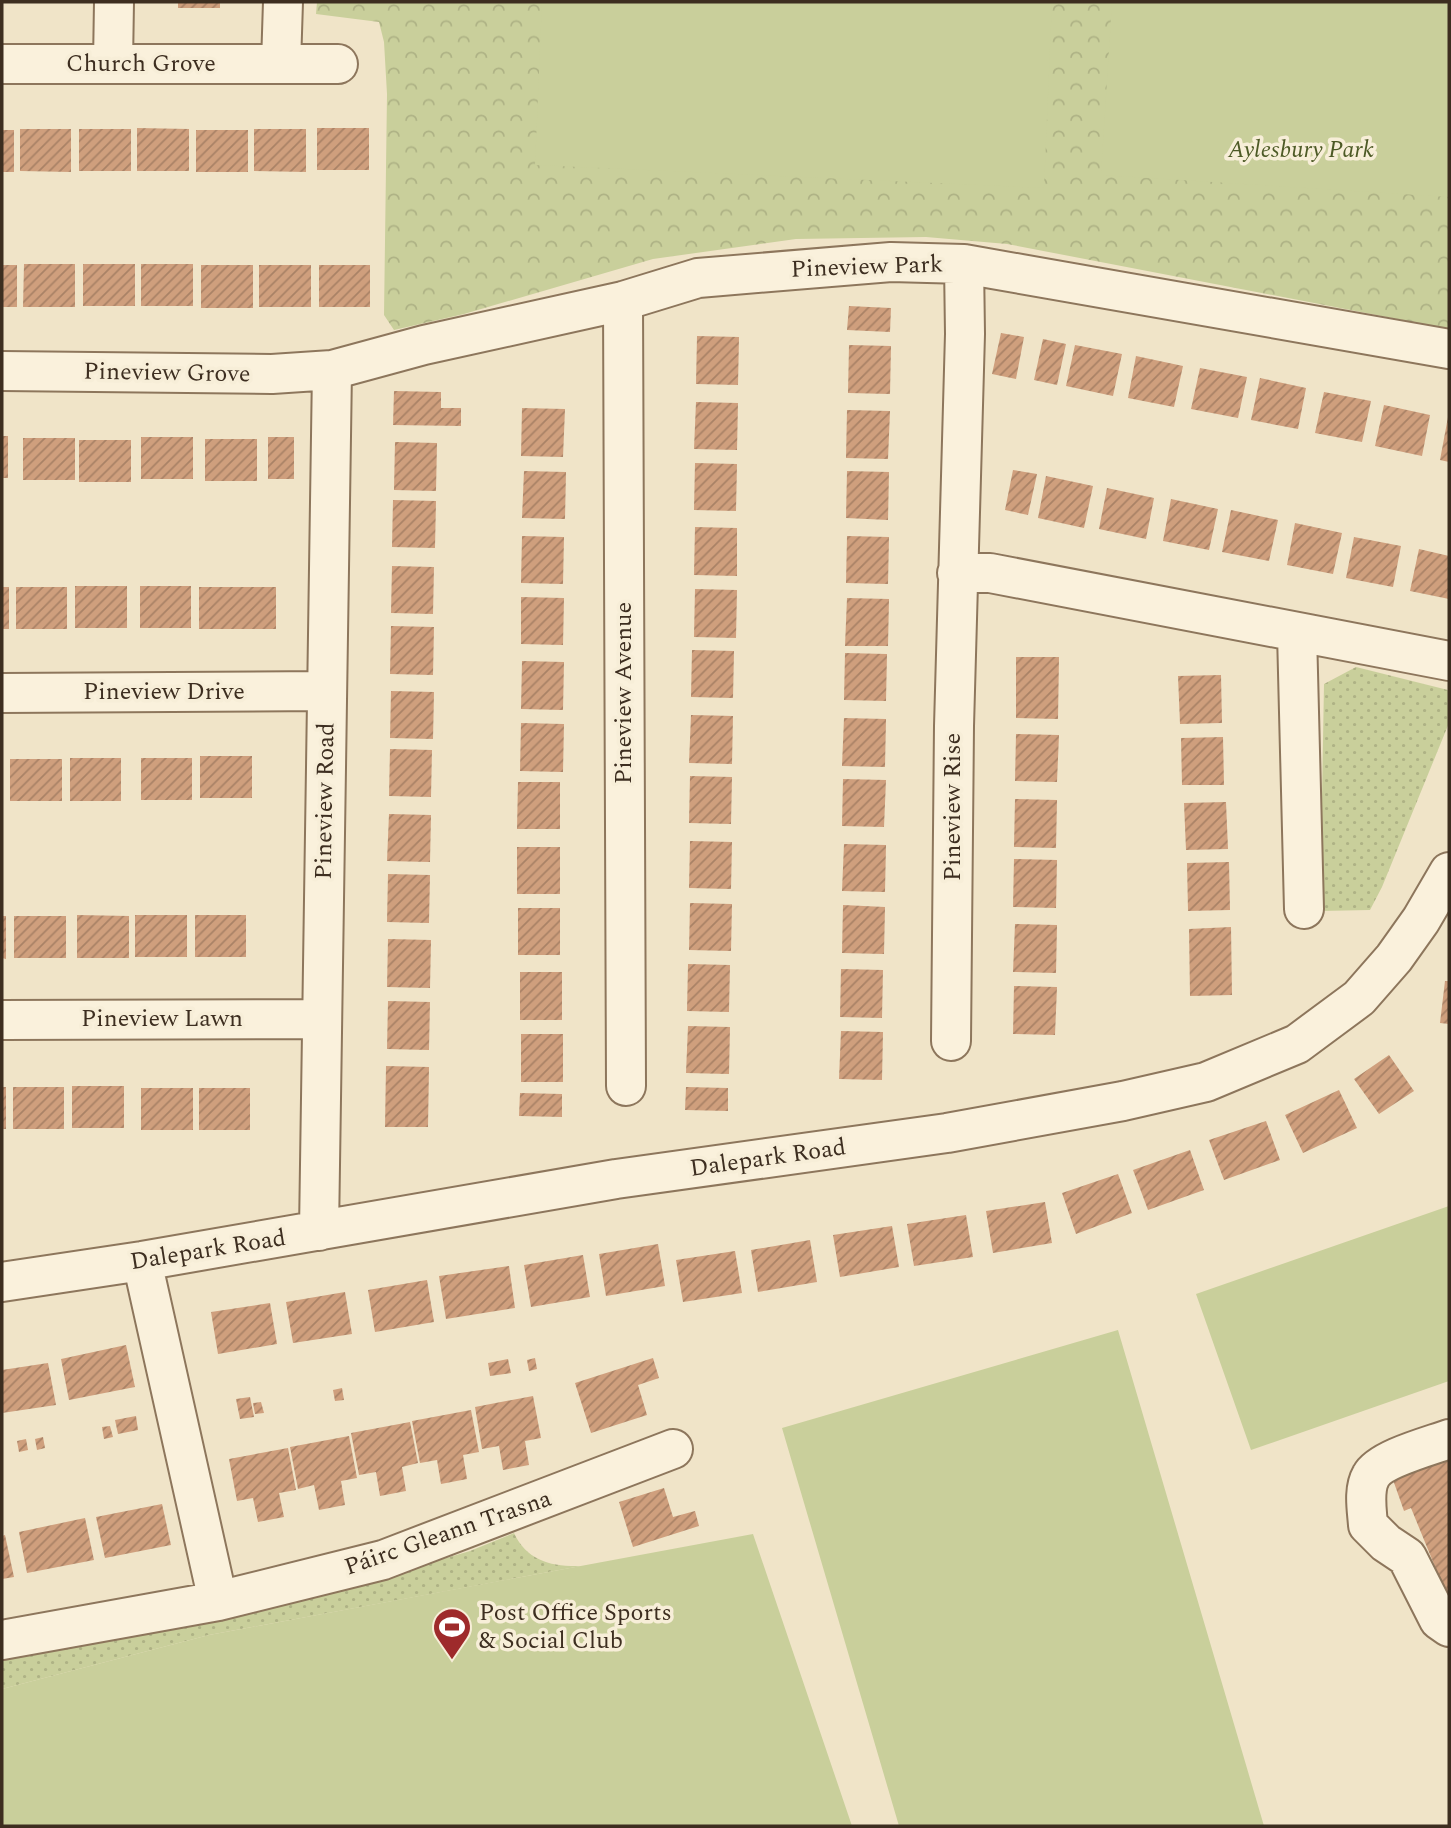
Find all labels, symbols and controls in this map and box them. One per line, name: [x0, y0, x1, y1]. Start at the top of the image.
street label: Church Grove: [66, 46, 216, 82]
park label: Aylesbury Park: [1227, 132, 1374, 168]
street label: Pineview Park: [790, 246, 944, 288]
street label: Pineview Grove: [83, 354, 251, 392]
street label: Pineview Avenue: [606, 602, 642, 784]
street label: Pineview Drive: [83, 674, 245, 710]
street label: Pineview Road: [306, 722, 344, 880]
street label: Pineview Rise: [935, 733, 971, 881]
street label: Pineview Lawn: [81, 1001, 243, 1037]
street label: Dalepark Road: [688, 1129, 848, 1187]
street label: Dalepark Road: [127, 1220, 289, 1280]
street label: Páirc Gleann Trasna: [340, 1481, 557, 1585]
place label: Post Office Sports & Social Club: [479, 1595, 672, 1659]
sports icon: Post Office Sports & Social Club: [431, 1606, 473, 1661]

